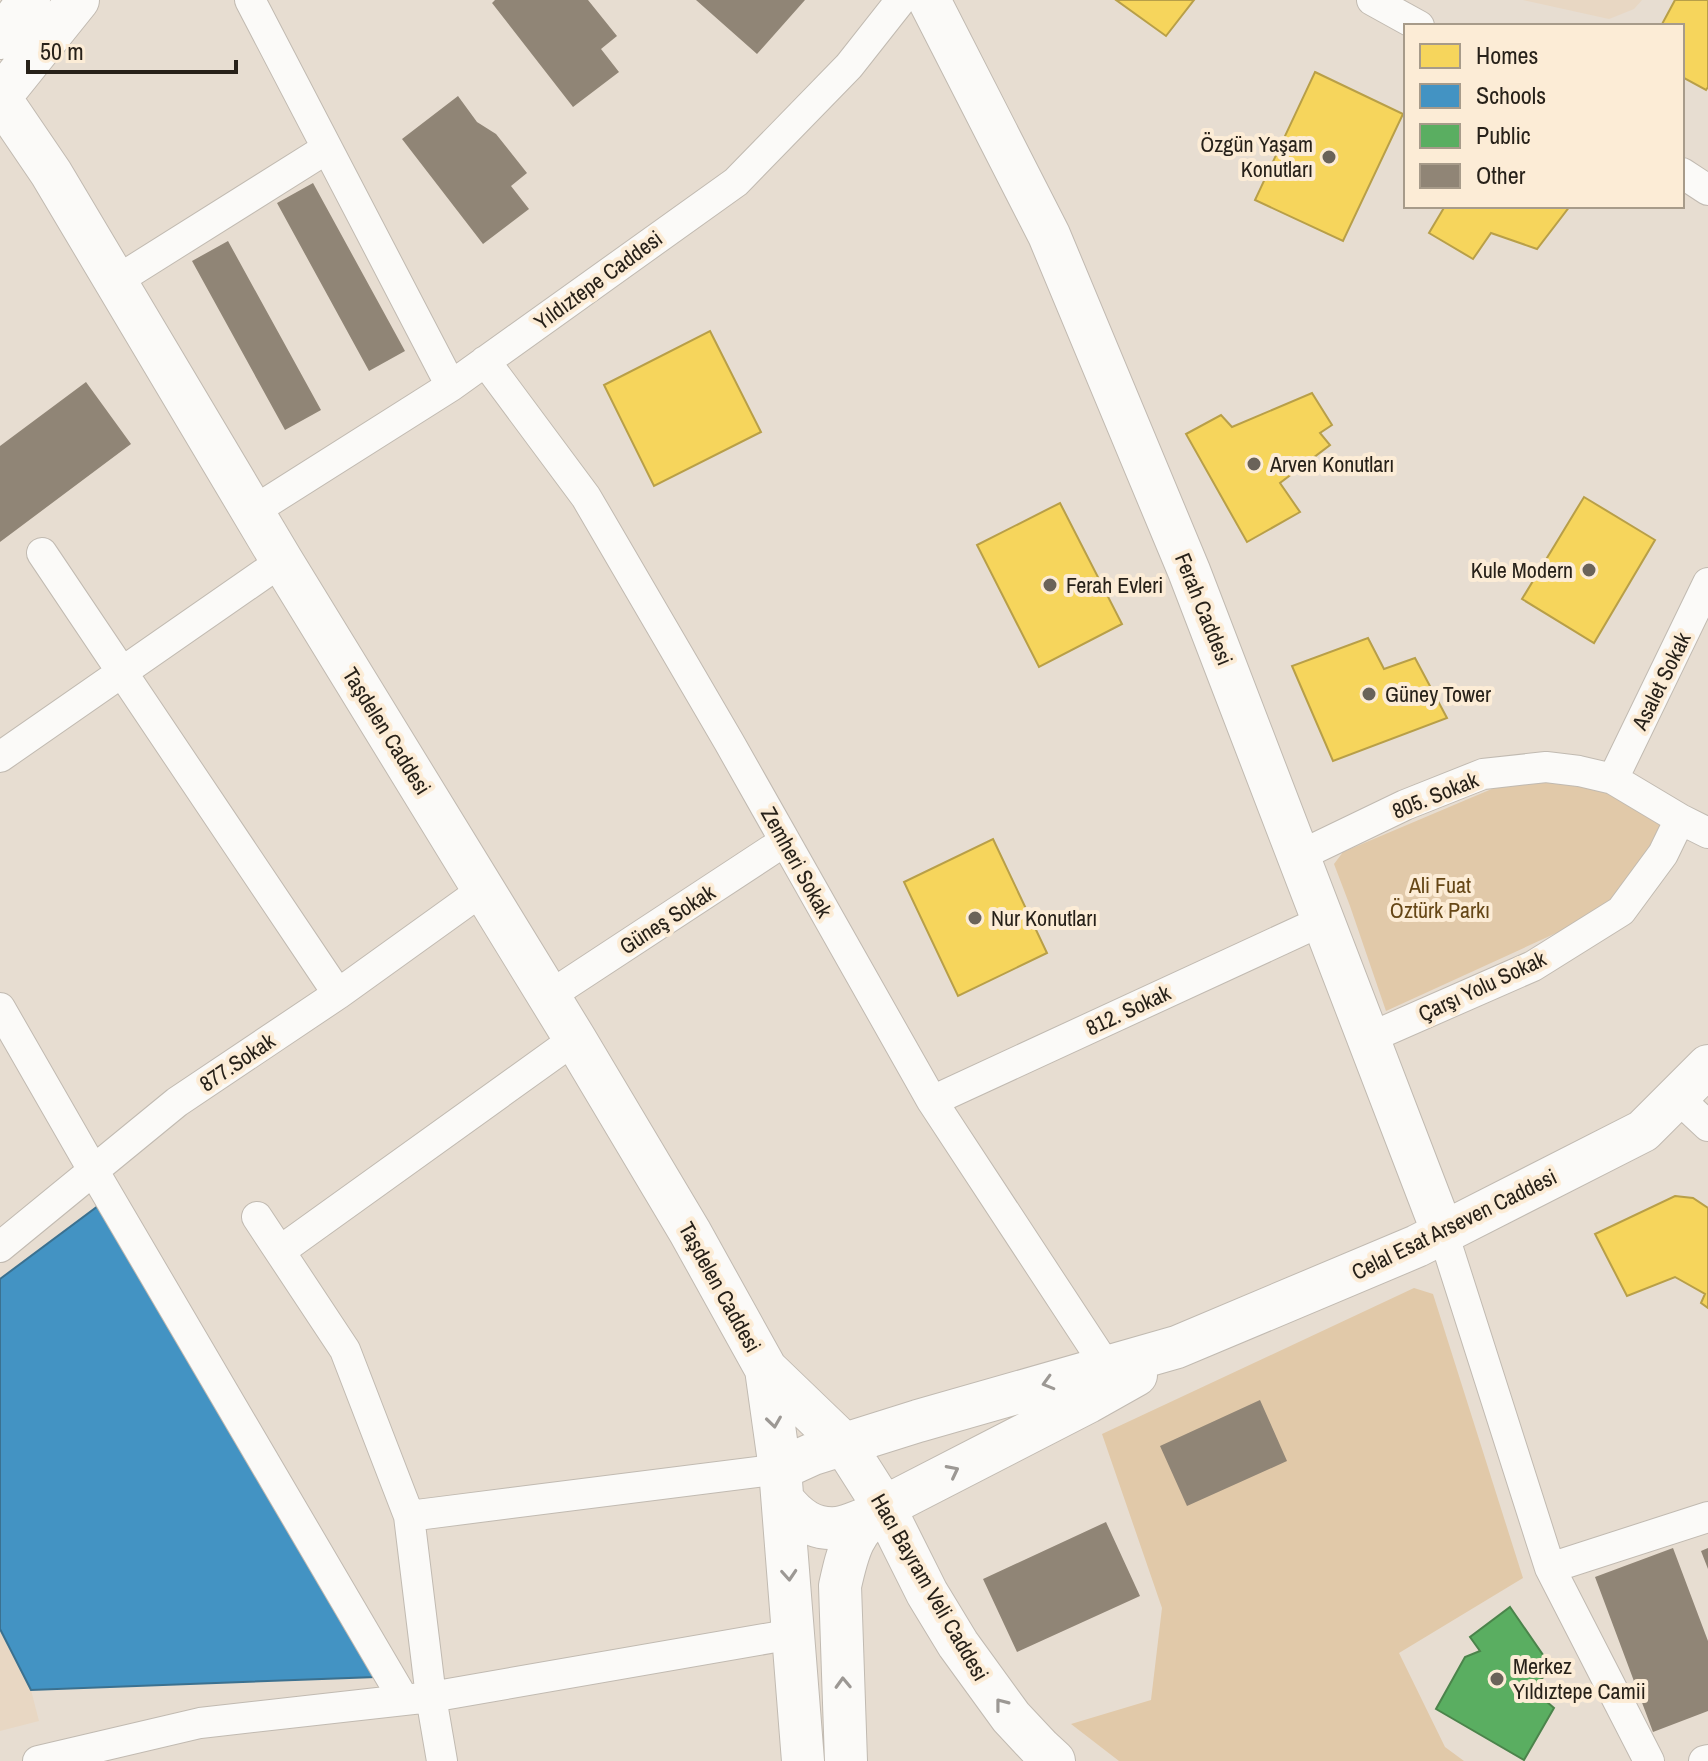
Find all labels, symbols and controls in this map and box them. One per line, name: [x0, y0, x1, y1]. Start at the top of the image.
scale bar: [28, 24, 236, 74]
legend: [1404, 24, 1684, 208]
text: 50 m: [40, 35, 84, 67]
text: Homes: [1476, 39, 1538, 71]
text: Schools: [1476, 79, 1546, 111]
text: Public: [1476, 119, 1531, 151]
place label: Özgün Yaşam Konutları: [1200, 129, 1313, 184]
marker: Özgün Yaşam Konutları: [1320, 148, 1338, 166]
text: Other: [1476, 159, 1526, 191]
street label: Yıldıztepe Caddesi: [528, 223, 668, 337]
place label: Arven Konutları: [1269, 449, 1394, 479]
marker: Arven Konutları: [1245, 455, 1263, 473]
street label: Ferah Caddesi: [1168, 548, 1240, 670]
place label: Kule Modern: [1471, 555, 1573, 585]
marker: Kule Modern: [1580, 561, 1598, 579]
place label: Ferah Evleri: [1066, 570, 1163, 600]
marker: Ferah Evleri: [1041, 576, 1059, 594]
street label: Asalet Sokak: [1624, 626, 1698, 736]
street label: Taşdelen Caddesi: [336, 662, 438, 800]
place label: Güney Tower: [1385, 679, 1491, 709]
marker: Güney Tower: [1360, 685, 1378, 703]
street label: 805. Sokak: [1388, 764, 1483, 826]
street label: Zemheri Sokak: [754, 801, 840, 924]
park label: Ali Fuat Öztürk Parkı: [1390, 870, 1490, 925]
street label: Güneş Sokak: [613, 876, 721, 961]
place label: Nur Konutları: [991, 903, 1097, 933]
marker: Nur Konutları: [966, 909, 984, 927]
street label: Çarşı Yolu Sokak: [1413, 943, 1552, 1029]
street label: 812. Sokak: [1081, 977, 1176, 1043]
street label: 877.Sokak: [193, 1025, 282, 1098]
street label: Celal Esat Arseven Caddesi: [1346, 1161, 1562, 1287]
street label: Taşdelen Caddesi: [672, 1216, 768, 1358]
one-way arrow: [1041, 1374, 1055, 1390]
one-way arrow: [765, 1415, 782, 1429]
one-way arrow: [945, 1466, 960, 1481]
street label: Hacı Bayram Veli Caddesi: [864, 1488, 996, 1686]
one-way arrow: [780, 1569, 797, 1582]
place label: Merkez Yıldıztepe Camii: [1513, 1651, 1646, 1706]
marker: Merkez Yıldıztepe Camii: [1488, 1670, 1506, 1688]
one-way arrow: [835, 1676, 852, 1689]
one-way arrow: [997, 1698, 1011, 1713]

